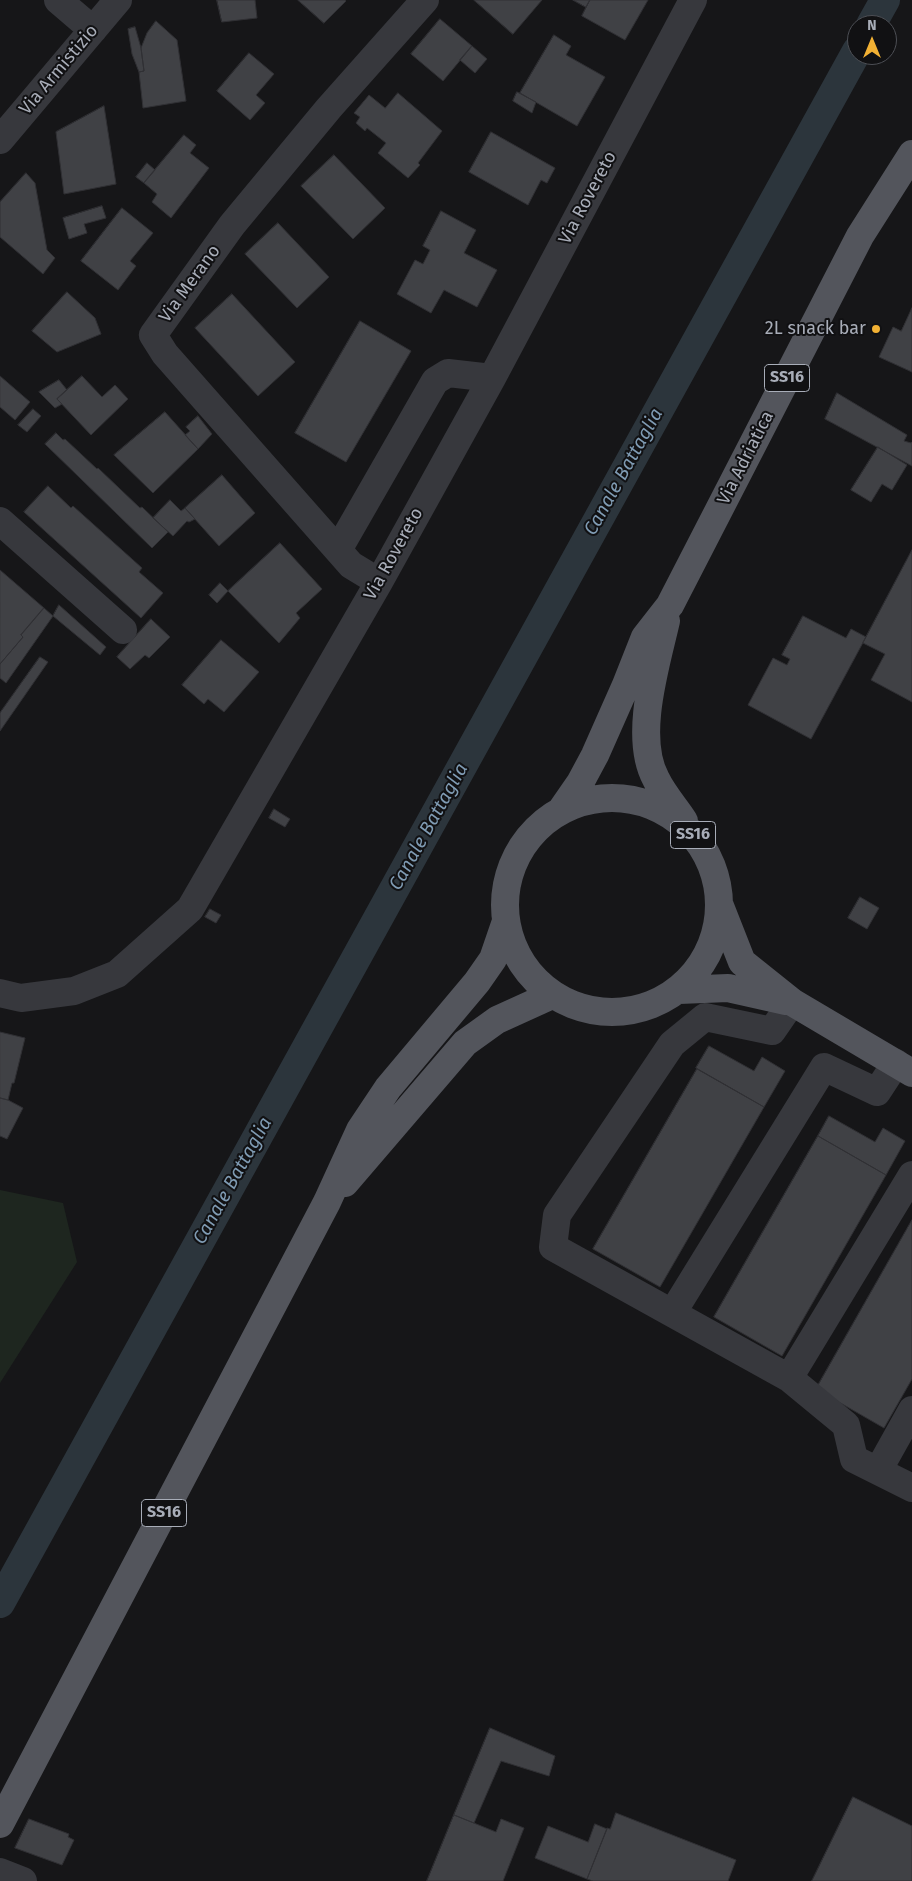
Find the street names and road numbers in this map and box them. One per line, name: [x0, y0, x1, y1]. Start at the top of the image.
street label: Via Armistizio: [15, 21, 103, 119]
street label: Via Rovereto: [554, 148, 622, 248]
street label: Via Merano: [155, 241, 225, 327]
road number: SS16: [764, 364, 810, 392]
street label: Via Adriatica: [713, 408, 779, 508]
street label: Via Rovereto: [360, 504, 428, 604]
road number: SS16: [670, 822, 716, 848]
road number: SS16: [142, 1500, 186, 1526]

